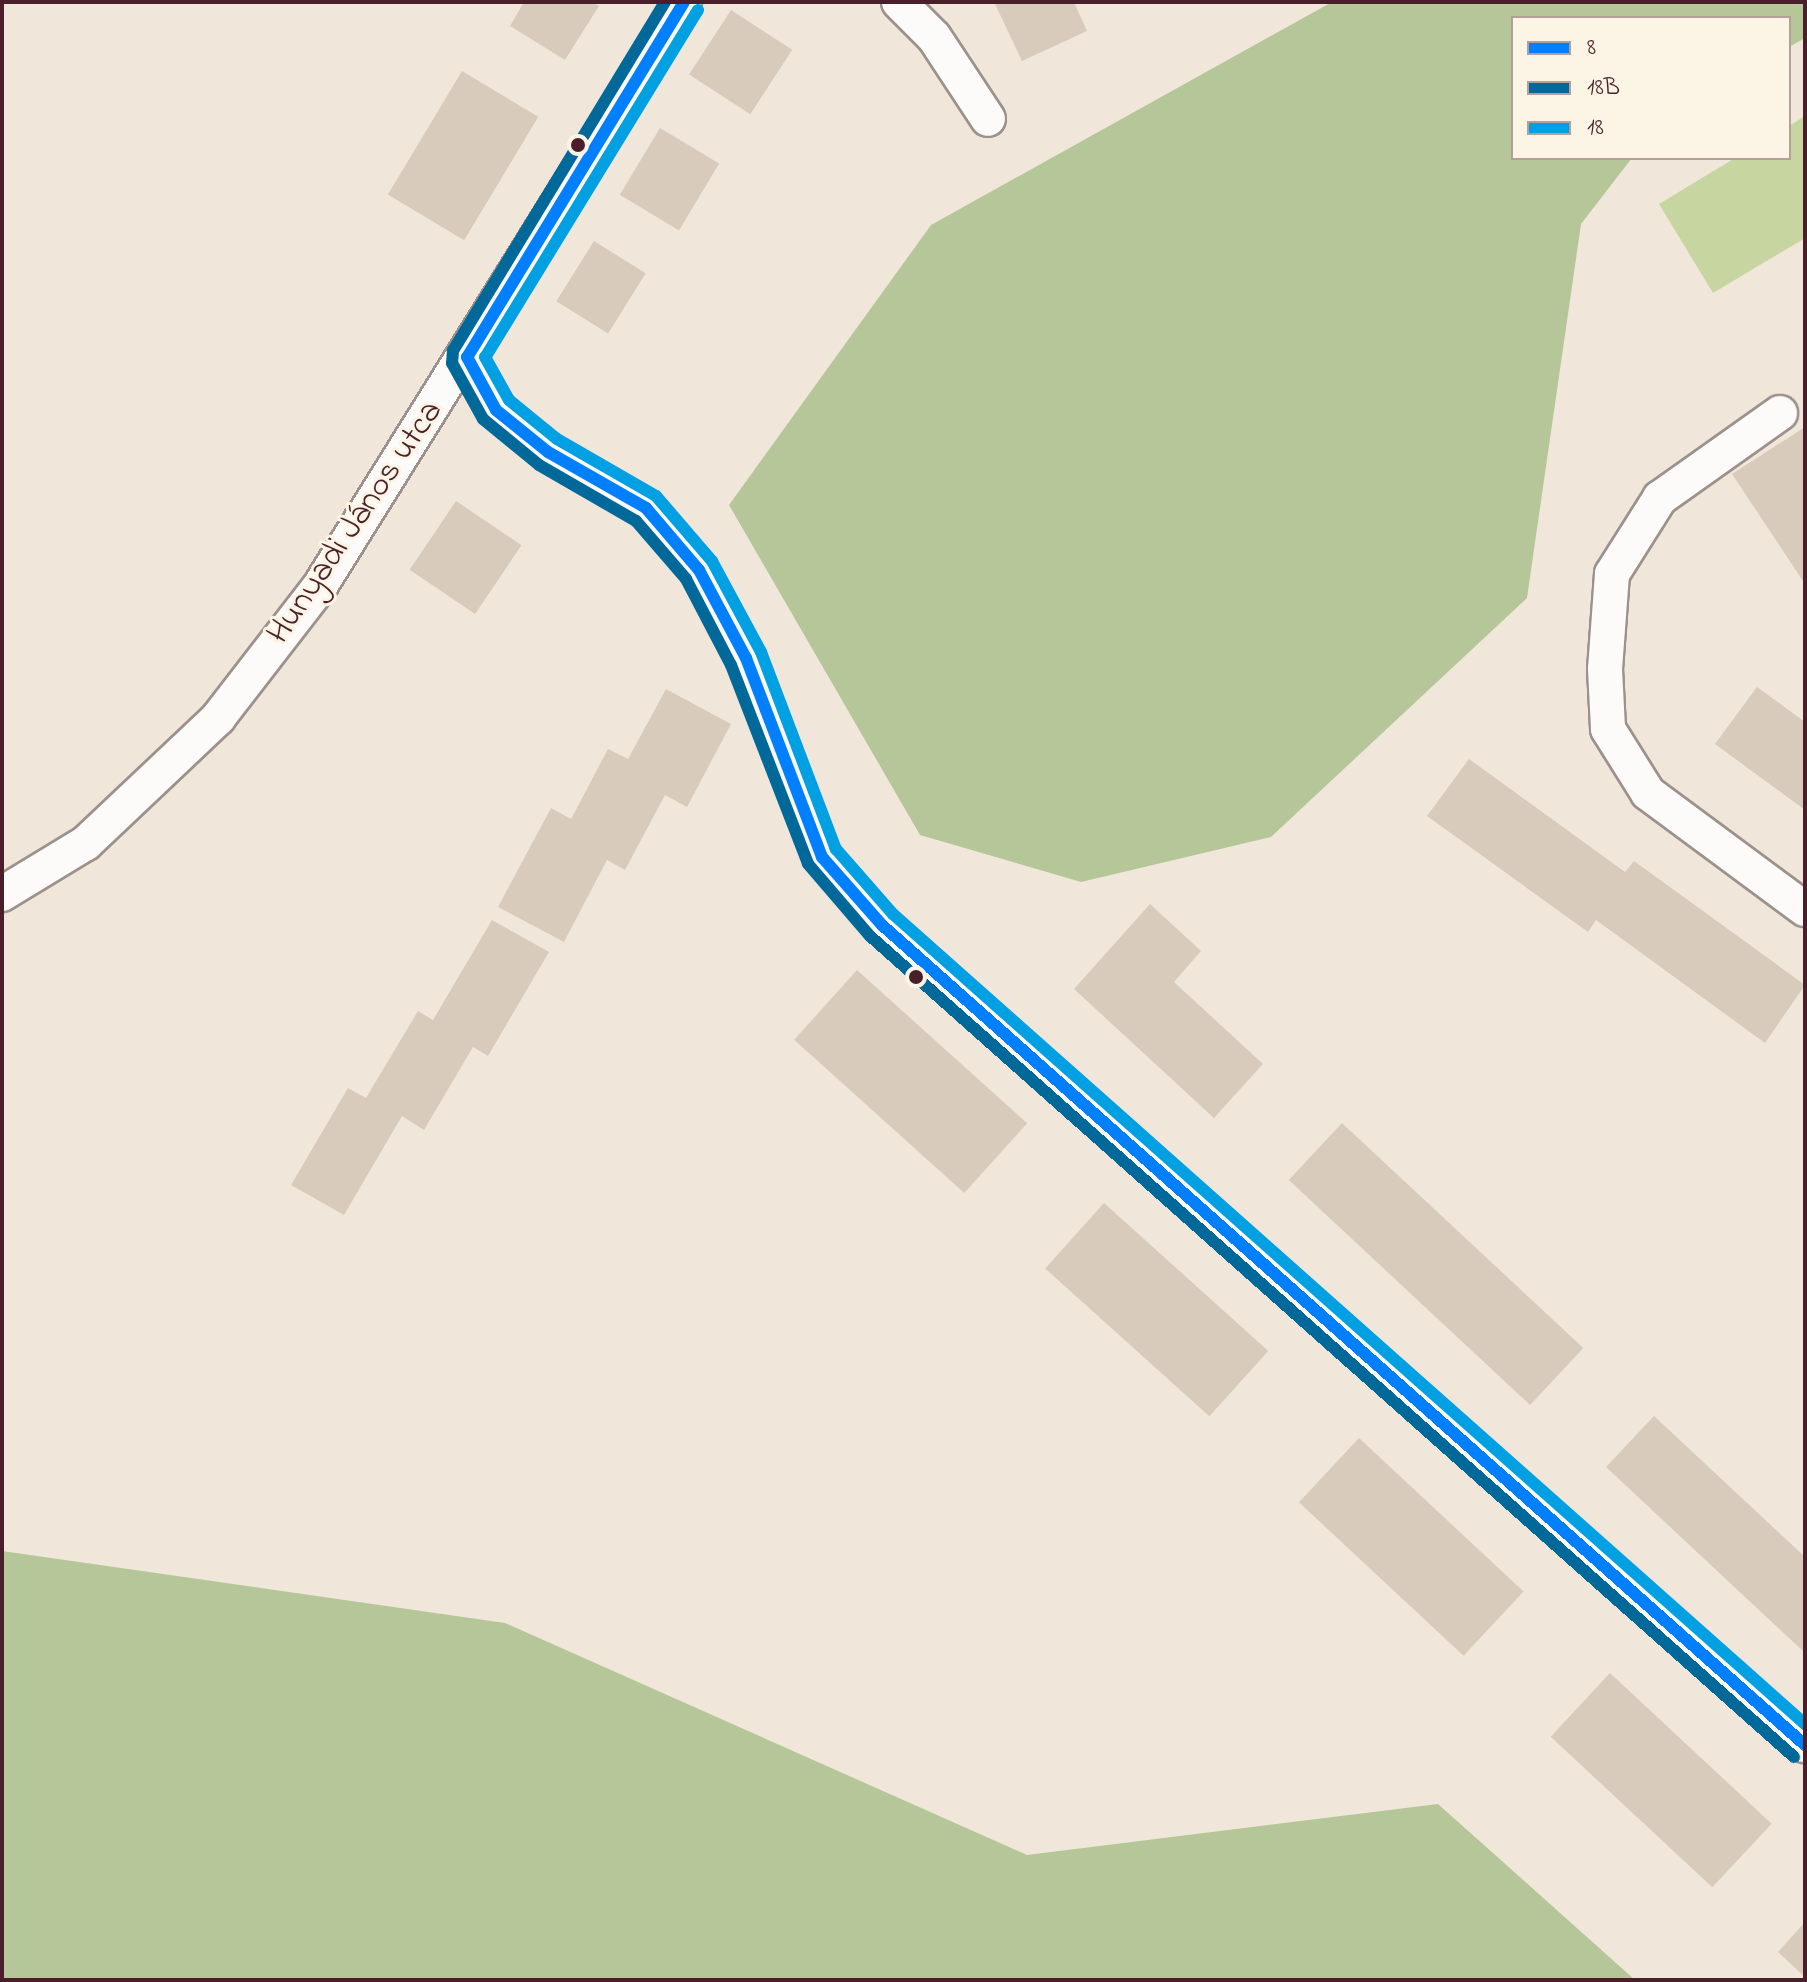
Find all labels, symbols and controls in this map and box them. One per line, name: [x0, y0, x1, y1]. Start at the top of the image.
legend: [1511, 16, 1791, 160]
text: 8: [1587, 31, 1596, 66]
text: 18B: [1587, 71, 1620, 106]
text: 18: [1587, 111, 1604, 146]
unlabelled marker: [570, 137, 586, 153]
street label: Hunyadi János utca: [259, 393, 453, 653]
unlabelled marker: [908, 969, 924, 985]

